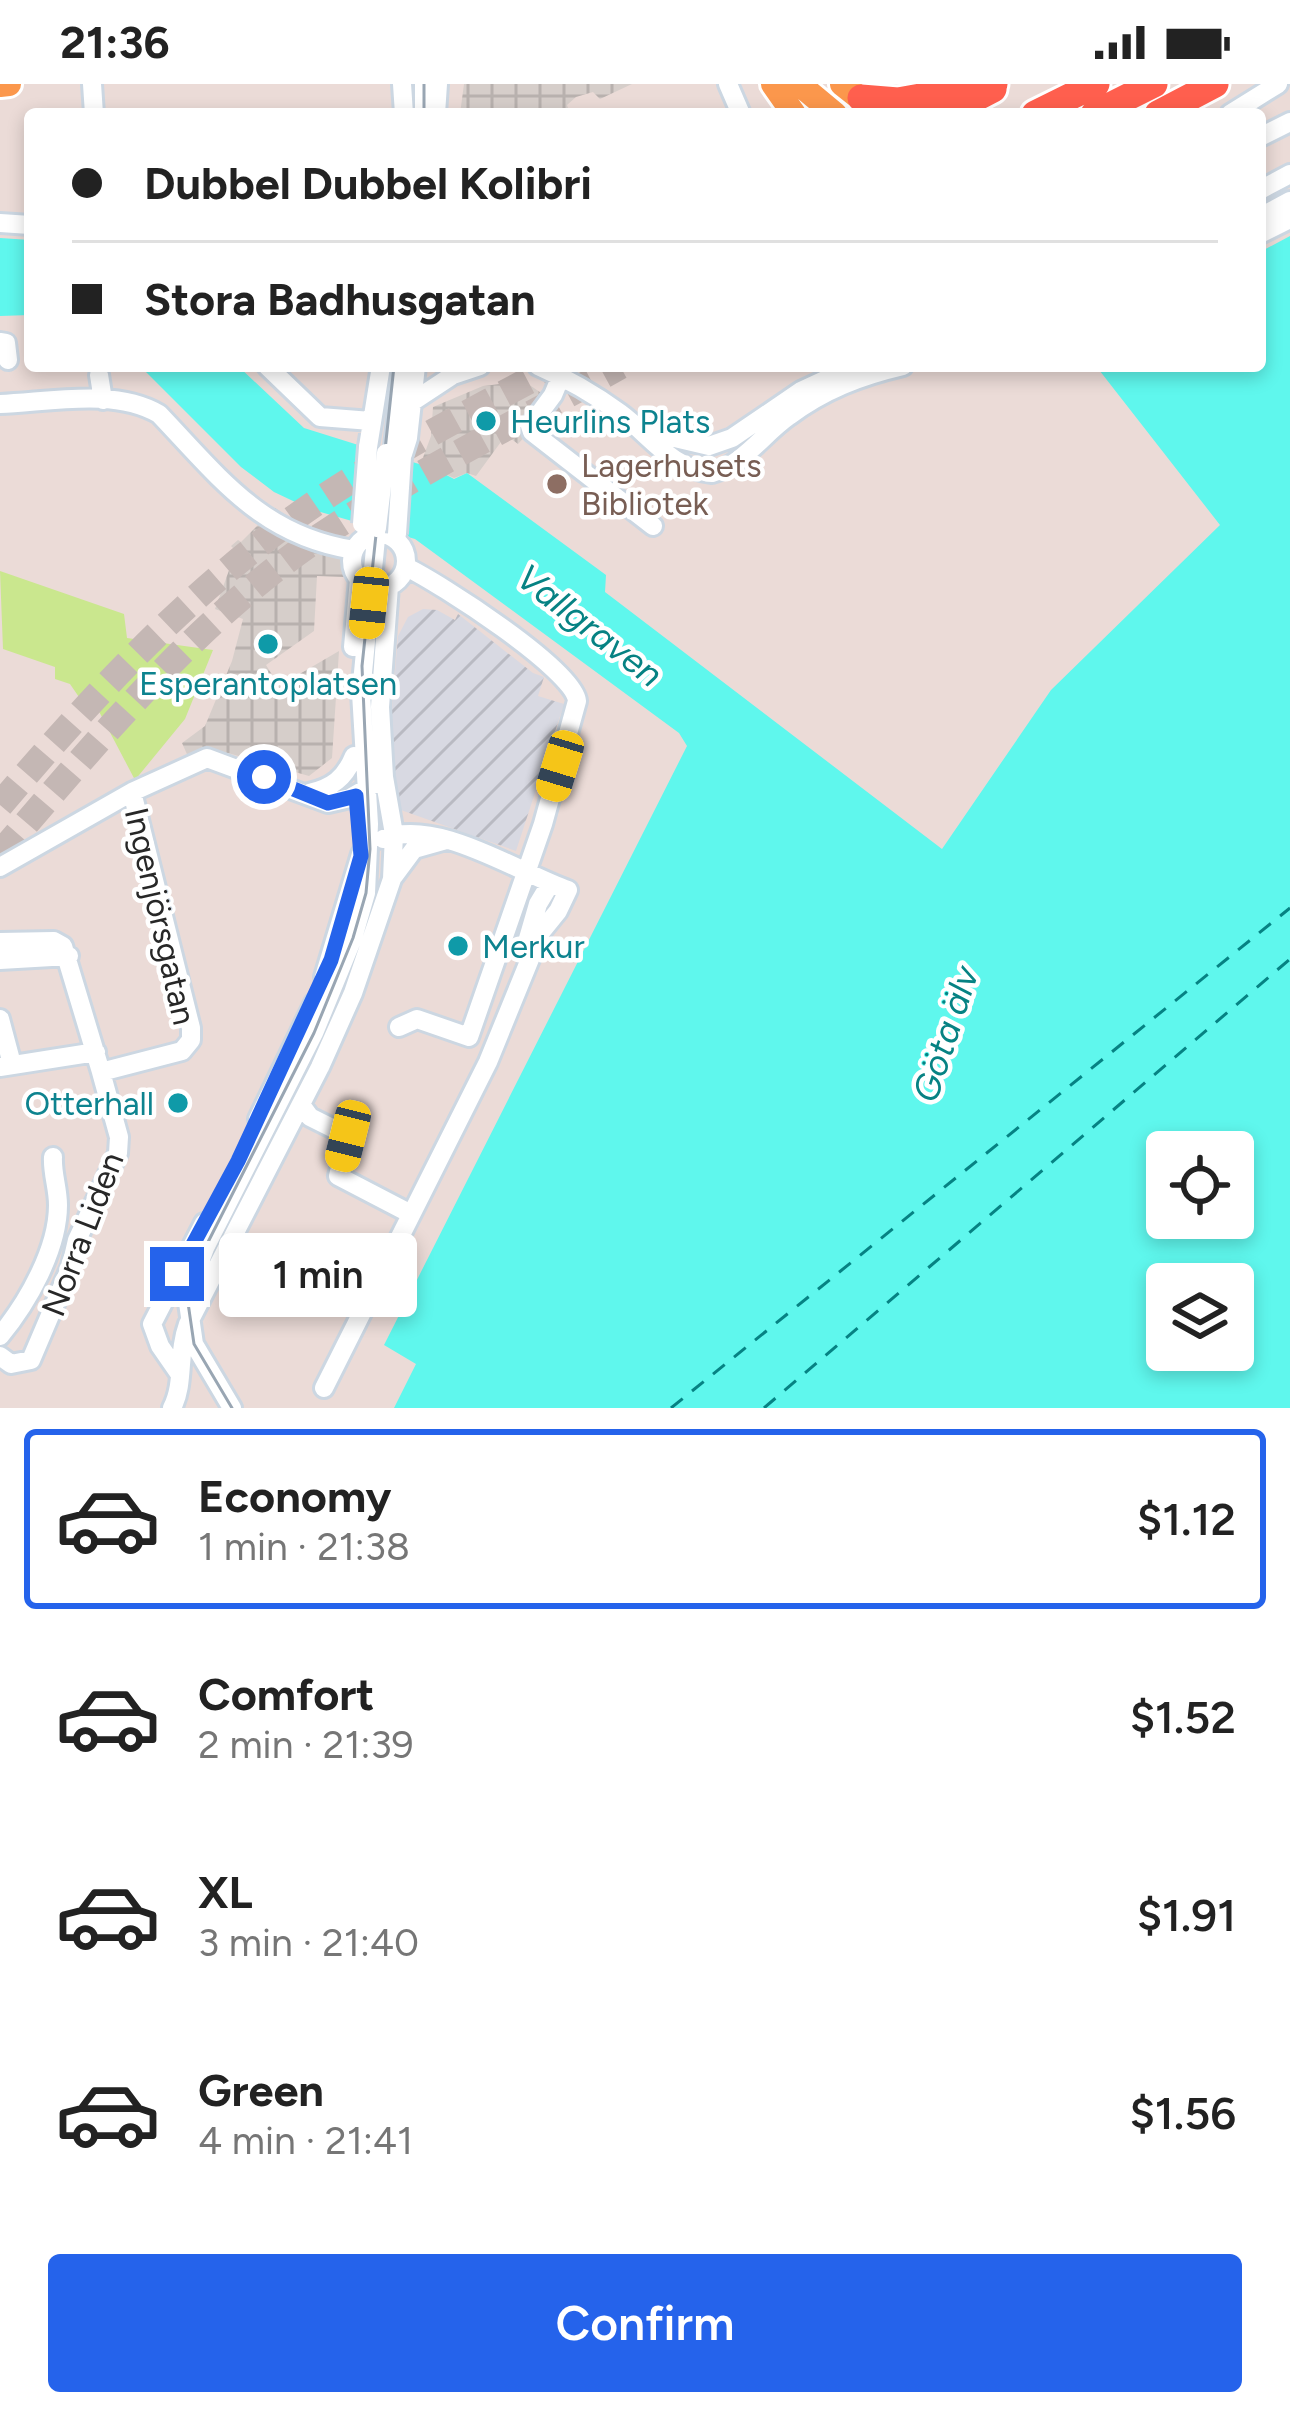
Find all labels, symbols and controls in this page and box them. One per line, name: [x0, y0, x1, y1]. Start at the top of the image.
text: 21:36: [60, 15, 170, 69]
text: Dubbel Dubbel Kolibri: [144, 156, 592, 210]
text: Stora Badhusgatan: [144, 272, 536, 326]
place label: Heurlins Plats: [510, 402, 710, 441]
marker: Heurlins Plats: [473, 408, 499, 434]
place label: Lagerhusets Bibliotek: [581, 446, 762, 523]
marker: Lagerhusets Bibliotek: [544, 471, 570, 497]
water label: Vallgraven: [508, 555, 671, 696]
car: [347, 565, 391, 641]
marker: Esperantoplatsen: [255, 631, 281, 657]
place label: Esperantoplatsen: [139, 664, 397, 703]
car: [532, 726, 588, 806]
route start: [237, 750, 291, 804]
street label: Ingenjörsgatan: [117, 804, 204, 1028]
place label: Merkur: [482, 927, 585, 966]
marker: Merkur: [445, 933, 471, 959]
water label: Göta älv: [903, 960, 988, 1107]
place label: Otterhall: [25, 1084, 154, 1123]
marker: Otterhall: [165, 1090, 191, 1116]
car: [322, 1097, 374, 1175]
map controls: [1146, 1131, 1254, 1371]
button: locate: [1146, 1131, 1254, 1239]
street label: Norra Liden: [33, 1147, 132, 1322]
callout: 1 min: [219, 1232, 417, 1316]
route end: [150, 1247, 204, 1301]
text: 1 min: [272, 1251, 364, 1298]
button: layers: [1146, 1263, 1254, 1371]
icon: car: [54, 1465, 162, 1573]
text: Economy: [198, 1469, 391, 1523]
text: $1.12: [1137, 1492, 1236, 1546]
text: 1 min · 21:38: [198, 1523, 410, 1570]
icon: car: [54, 1663, 162, 1771]
text: Comfort: [198, 1667, 374, 1721]
text: $1.52: [1130, 1690, 1236, 1744]
text: 2 min · 21:39: [198, 1721, 414, 1768]
icon: car: [54, 1861, 162, 1969]
text: XL: [198, 1865, 253, 1919]
text: $1.91: [1137, 1888, 1236, 1942]
text: 3 min · 21:40: [198, 1919, 419, 1966]
icon: car: [54, 2059, 162, 2167]
text: Green: [198, 2063, 324, 2117]
text: $1.56: [1130, 2086, 1236, 2140]
text: 4 min · 21:41: [198, 2117, 413, 2164]
button: Confirm: [48, 2254, 1242, 2392]

